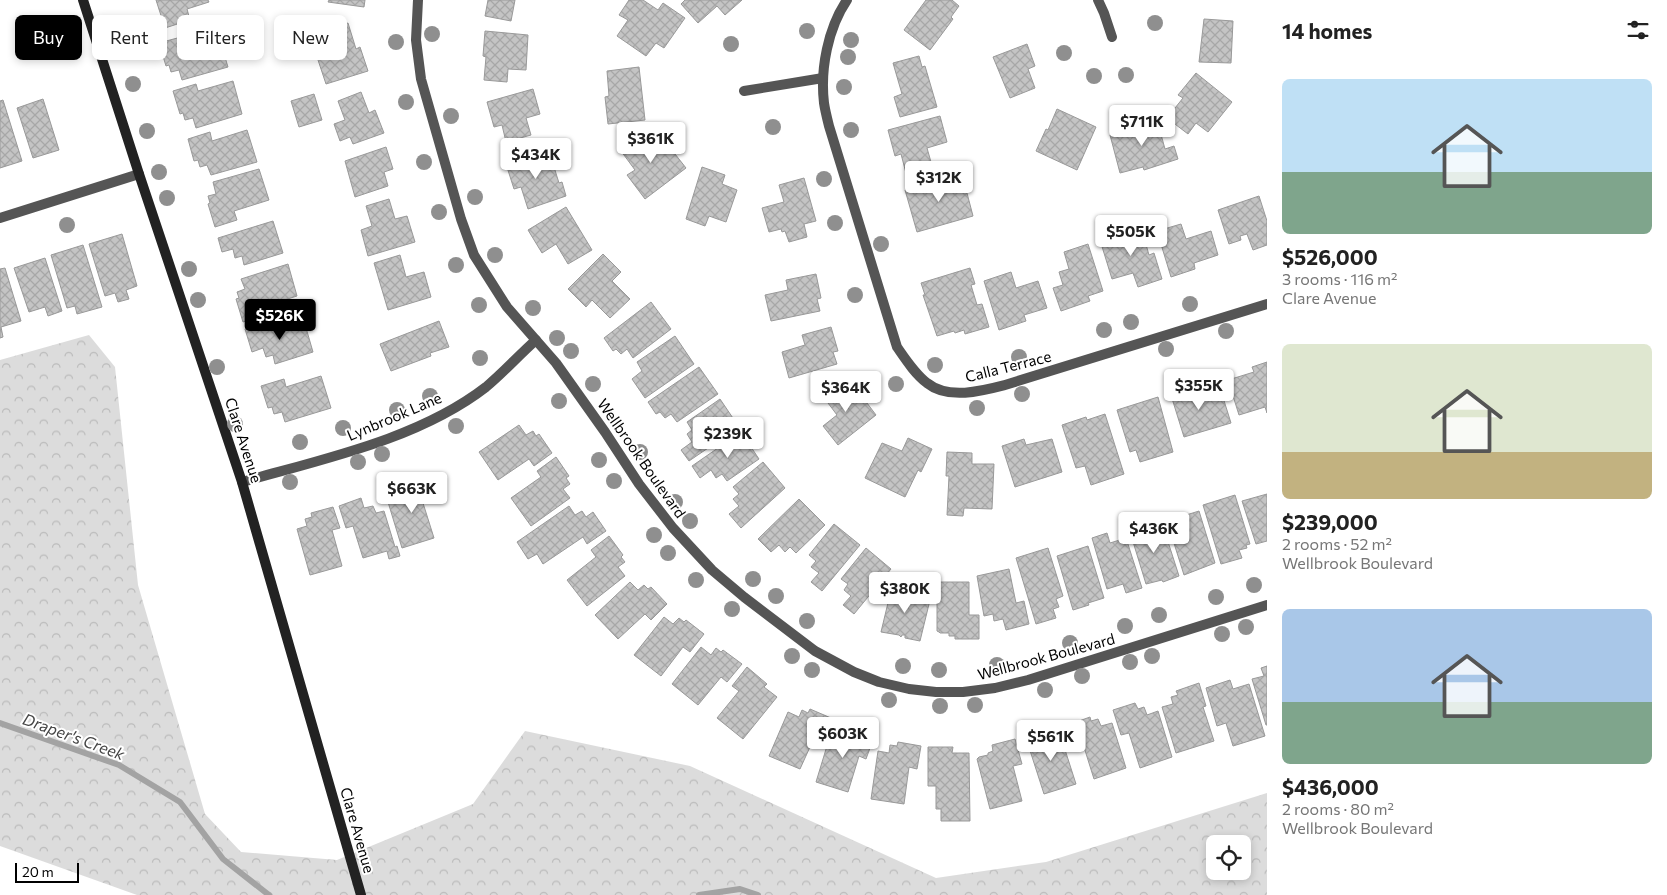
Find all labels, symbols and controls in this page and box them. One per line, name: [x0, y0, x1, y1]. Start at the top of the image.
chip: Buy: [15, 15, 82, 60]
chip: Rent: [92, 15, 167, 60]
chip: Filters: [177, 15, 264, 60]
chip: New: [274, 15, 347, 60]
icon: filters: [1624, 16, 1652, 44]
text: 14 homes: [1282, 18, 1372, 43]
pin: $711K: [1107, 104, 1177, 147]
text: $711K: [1120, 111, 1164, 130]
icon: home: [1422, 111, 1512, 201]
pin: $361K: [616, 121, 686, 164]
text: $361K: [628, 128, 674, 147]
pin: $434K: [501, 138, 571, 180]
text: $434K: [511, 144, 561, 163]
pin: $312K: [904, 160, 974, 203]
text: $312K: [916, 167, 962, 186]
pin: $505K: [1096, 214, 1166, 257]
text: $505K: [1106, 221, 1156, 240]
text: $526,000: [1282, 244, 1378, 269]
text: 3 rooms · 116 m²: [1282, 269, 1397, 288]
text: Clare Avenue: [1282, 288, 1376, 307]
pin: $526K: [245, 298, 315, 341]
text: $526K: [256, 305, 304, 324]
street label: Calla Terrace: [963, 347, 1053, 385]
pin: $355K: [1164, 368, 1234, 411]
pin: $364K: [811, 370, 881, 413]
text: $355K: [1175, 375, 1223, 394]
icon: home: [1422, 376, 1512, 466]
text: $364K: [821, 377, 871, 396]
street label: Lynbrook Lane: [344, 388, 444, 444]
street label: Clare Avenue: [222, 395, 266, 485]
street label: Wellbrook Boulevard: [594, 395, 690, 521]
pin: $239K: [693, 416, 763, 459]
text: $239K: [704, 423, 752, 442]
pin: $663K: [377, 472, 447, 514]
text: $663K: [387, 478, 437, 497]
text: $239,000: [1282, 509, 1378, 534]
pin: $436K: [1119, 512, 1189, 554]
text: $436K: [1129, 518, 1179, 537]
text: 2 rooms · 52 m²: [1282, 534, 1392, 553]
text: Wellbrook Boulevard: [1282, 553, 1433, 572]
pin: $380K: [870, 572, 940, 614]
text: $380K: [880, 578, 930, 597]
street label: Wellbrook Boulevard: [975, 629, 1117, 683]
icon: home: [1422, 641, 1512, 731]
water label: Draper's Creek: [21, 709, 128, 763]
pin: $603K: [808, 716, 878, 759]
pin: $561K: [1016, 720, 1086, 762]
text: $603K: [818, 723, 868, 742]
text: $561K: [1028, 726, 1074, 745]
text: $436,000: [1282, 774, 1379, 799]
street label: Clare Avenue: [337, 785, 379, 875]
text: 2 rooms · 80 m²: [1282, 799, 1394, 818]
text: Wellbrook Boulevard: [1282, 818, 1433, 837]
map controls: [1206, 835, 1251, 880]
button: locate: [1206, 835, 1251, 880]
scale bar: [15, 860, 79, 883]
text: 20 m: [22, 863, 54, 880]

